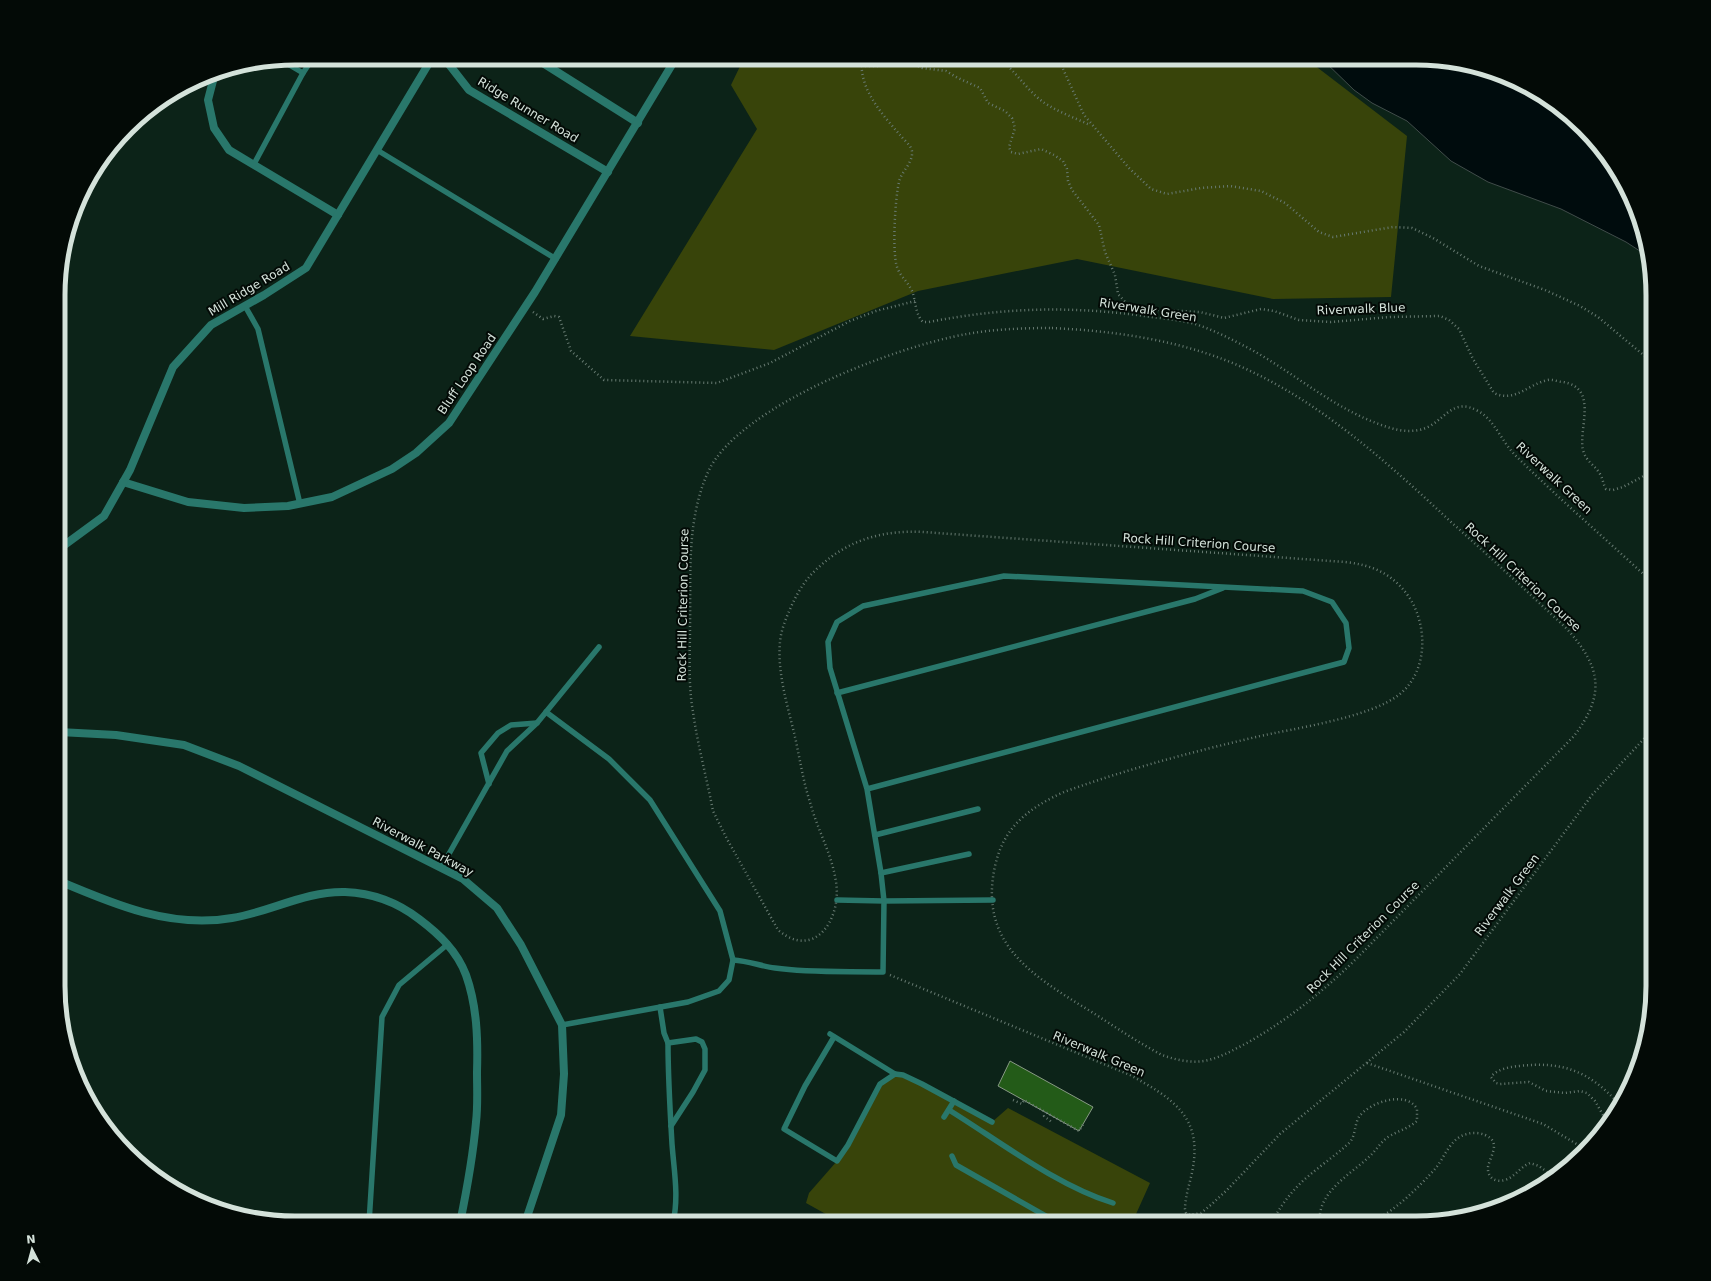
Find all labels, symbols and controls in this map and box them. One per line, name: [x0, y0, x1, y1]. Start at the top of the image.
street label: Ridge Runner Road: [475, 74, 581, 146]
street label: Mill Ridge Road: [206, 259, 292, 319]
street label: Riverwalk Green: [1098, 295, 1198, 325]
street label: Riverwalk Blue: [1316, 300, 1406, 318]
street label: Bluff Loop Road: [435, 331, 499, 417]
street label: Riverwalk Green: [1513, 439, 1595, 517]
street label: Rock Hill Criterion Course: [1462, 520, 1584, 634]
street label: Rock Hill Criterion Course: [675, 528, 691, 682]
street label: Rock Hill Criterion Course: [1122, 531, 1276, 555]
street label: Riverwalk Parkway: [370, 814, 476, 880]
street label: Riverwalk Green: [1472, 851, 1542, 939]
street label: Rock Hill Criterion Course: [1304, 878, 1422, 996]
street label: Riverwalk Green: [1051, 1028, 1147, 1080]
north arrow: [12, 1229, 52, 1269]
text: N: [26, 1233, 36, 1246]

